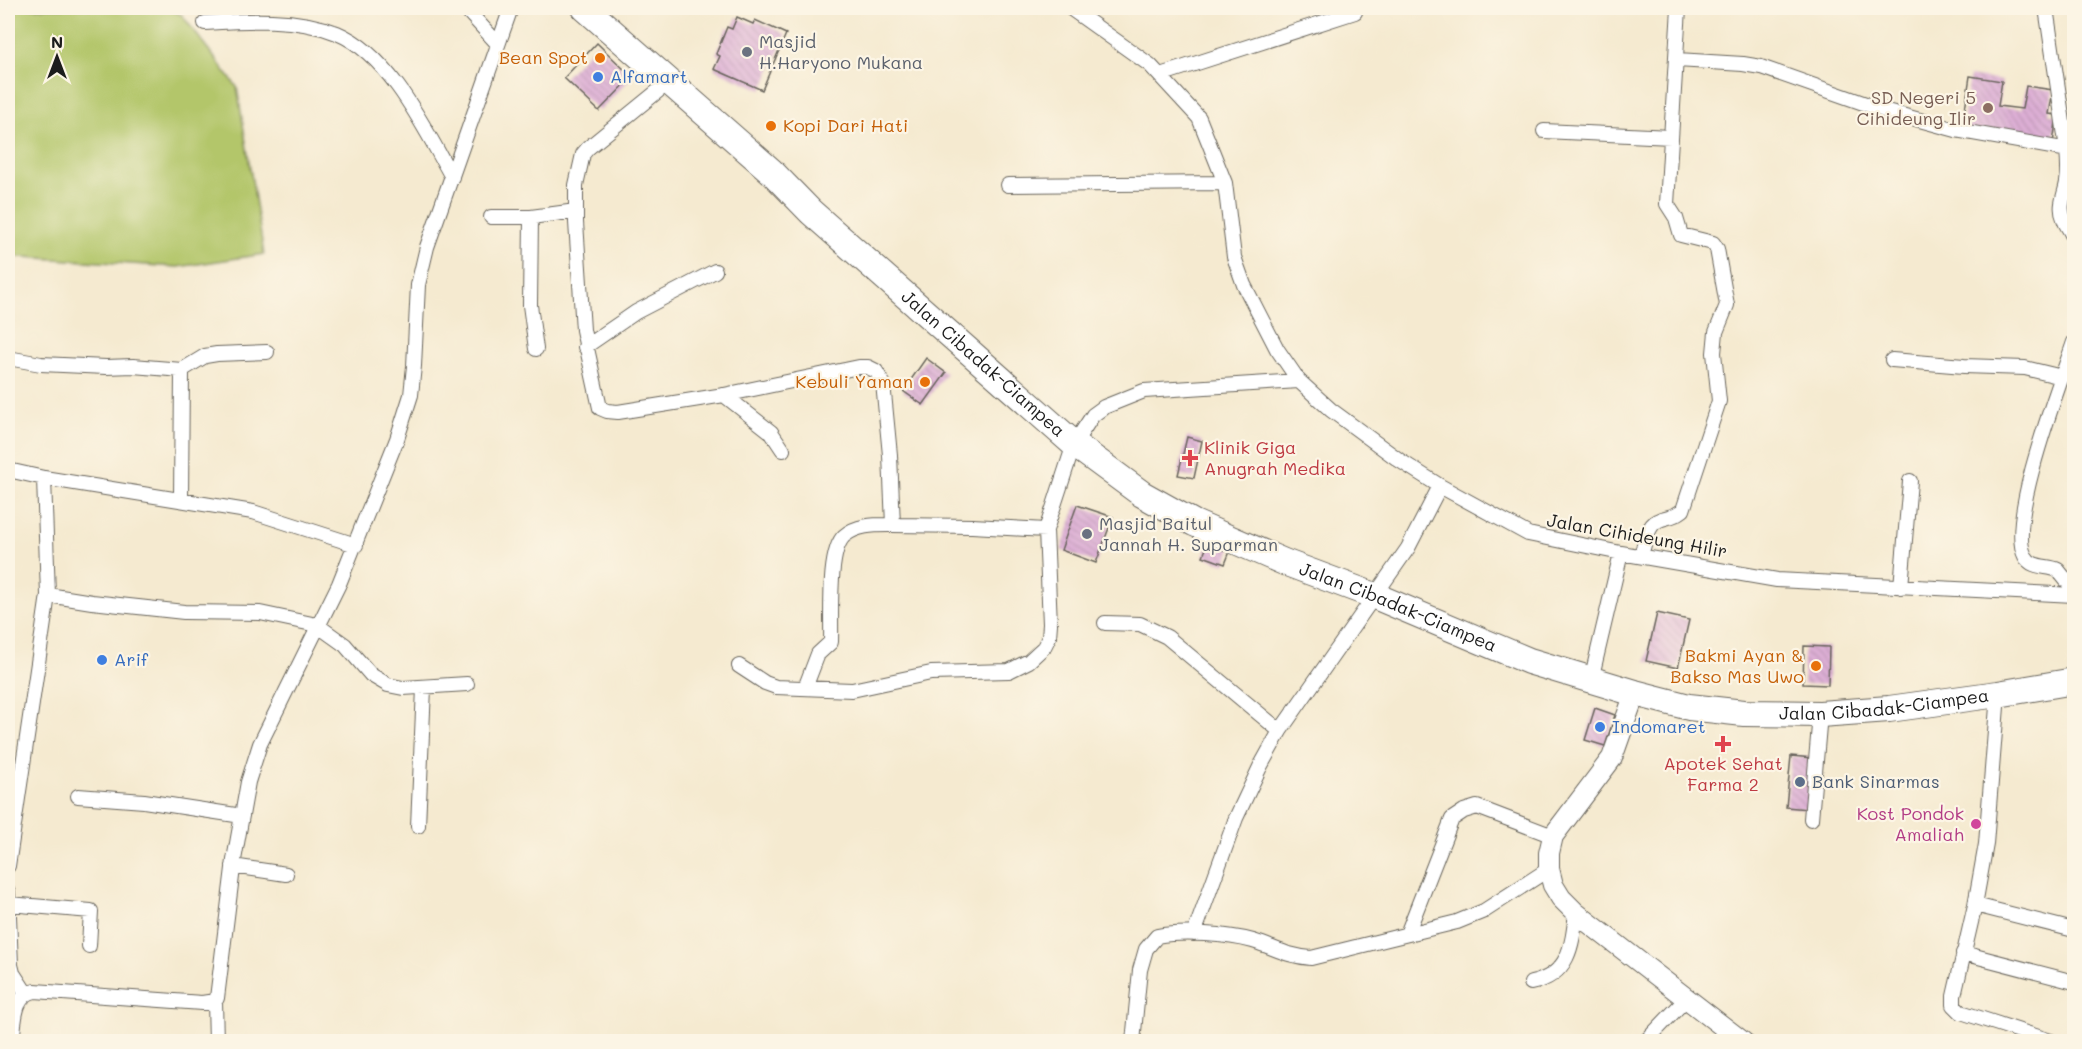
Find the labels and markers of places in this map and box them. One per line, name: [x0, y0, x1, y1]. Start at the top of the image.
place label: Masjid H.Haryono Mukana: [759, 29, 923, 74]
place label: Bean Spot: [499, 45, 588, 69]
marker: Masjid H.Haryono Mukana: [740, 45, 754, 59]
marker: Bean Spot: [593, 51, 607, 65]
place label: Alfamart: [610, 64, 688, 88]
marker: Alfamart: [591, 70, 605, 84]
place label: SD Negeri 5 Cihideung Ilir: [1856, 85, 1976, 130]
marker: SD Negeri 5 Cihideung Ilir: [1981, 101, 1995, 115]
place label: Kopi Dari Hati: [783, 113, 908, 137]
marker: Kopi Dari Hati: [764, 119, 778, 133]
place label: Kebuli Yaman: [795, 369, 913, 393]
marker: Kebuli Yaman: [918, 375, 932, 389]
place label: Klinik Giga Anugrah Medika: [1204, 435, 1346, 480]
marker: Klinik Giga Anugrah Medika: [1181, 449, 1199, 467]
place label: Masjid Baitul Jannah H. Suparman: [1099, 511, 1278, 556]
marker: Masjid Baitul Jannah H. Suparman: [1080, 527, 1094, 541]
place label: Bakmi Ayan & Bakso Mas Uwo: [1670, 643, 1804, 688]
place label: Arif: [114, 647, 149, 671]
marker: Arif: [95, 653, 109, 667]
marker: Bakmi Ayan & Bakso Mas Uwo: [1809, 659, 1823, 673]
place label: Indomaret: [1612, 714, 1706, 738]
marker: Indomaret: [1593, 720, 1607, 734]
marker: Apotek Sehat Farma 2: [1716, 737, 1730, 751]
place label: Apotek Sehat Farma 2: [1663, 751, 1783, 796]
place label: Bank Sinarmas: [1812, 769, 1940, 793]
marker: Bank Sinarmas: [1793, 775, 1807, 789]
place label: Kost Pondok Amaliah: [1857, 801, 1964, 846]
marker: Kost Pondok Amaliah: [1969, 817, 1983, 831]

